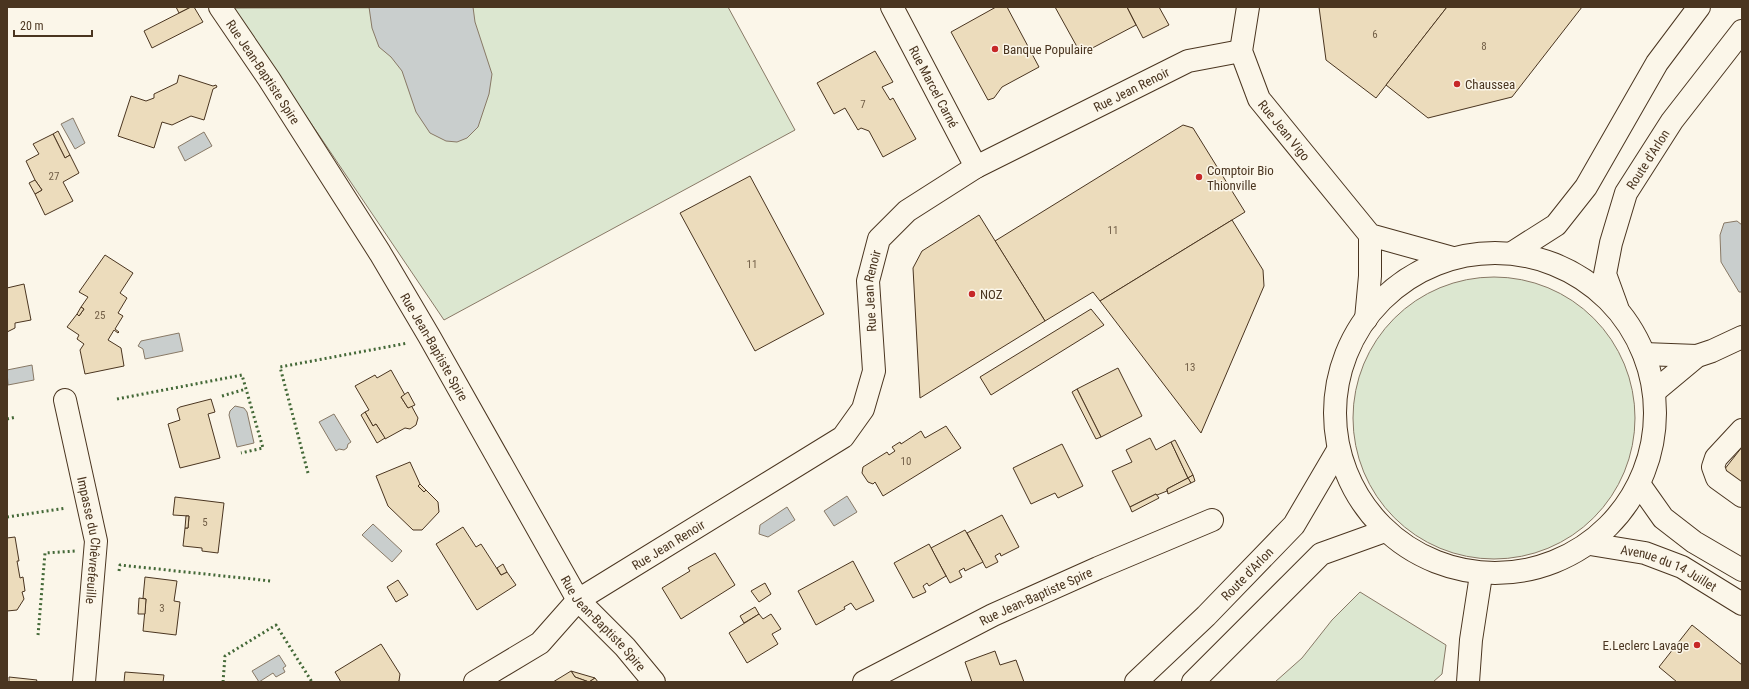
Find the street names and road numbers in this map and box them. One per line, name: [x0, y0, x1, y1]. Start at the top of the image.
street label: Rue Jean-Baptiste Spire: [223, 17, 303, 127]
street label: Rue Marcel Carné: [906, 43, 961, 130]
street label: Rue Jean Renoir: [1091, 64, 1172, 115]
street label: Rue Jean Vigo: [1255, 97, 1313, 163]
street label: Route d'Arlon: [1623, 127, 1672, 192]
street label: Rue Jean Renoir: [861, 248, 883, 332]
street label: Rue Jean-Baptiste Spire: [398, 290, 471, 403]
street label: Impasse du Chêvrefeuille: [75, 475, 104, 605]
street label: Rue Jean Renoir: [629, 516, 707, 573]
street label: Avenue du 14 Juillet: [1620, 542, 1720, 594]
street label: Route d'Arlon: [1218, 544, 1276, 603]
street label: Rue Jean-Baptiste Spire: [977, 564, 1094, 628]
street label: Rue Jean-Baptiste Spire: [558, 573, 649, 674]

